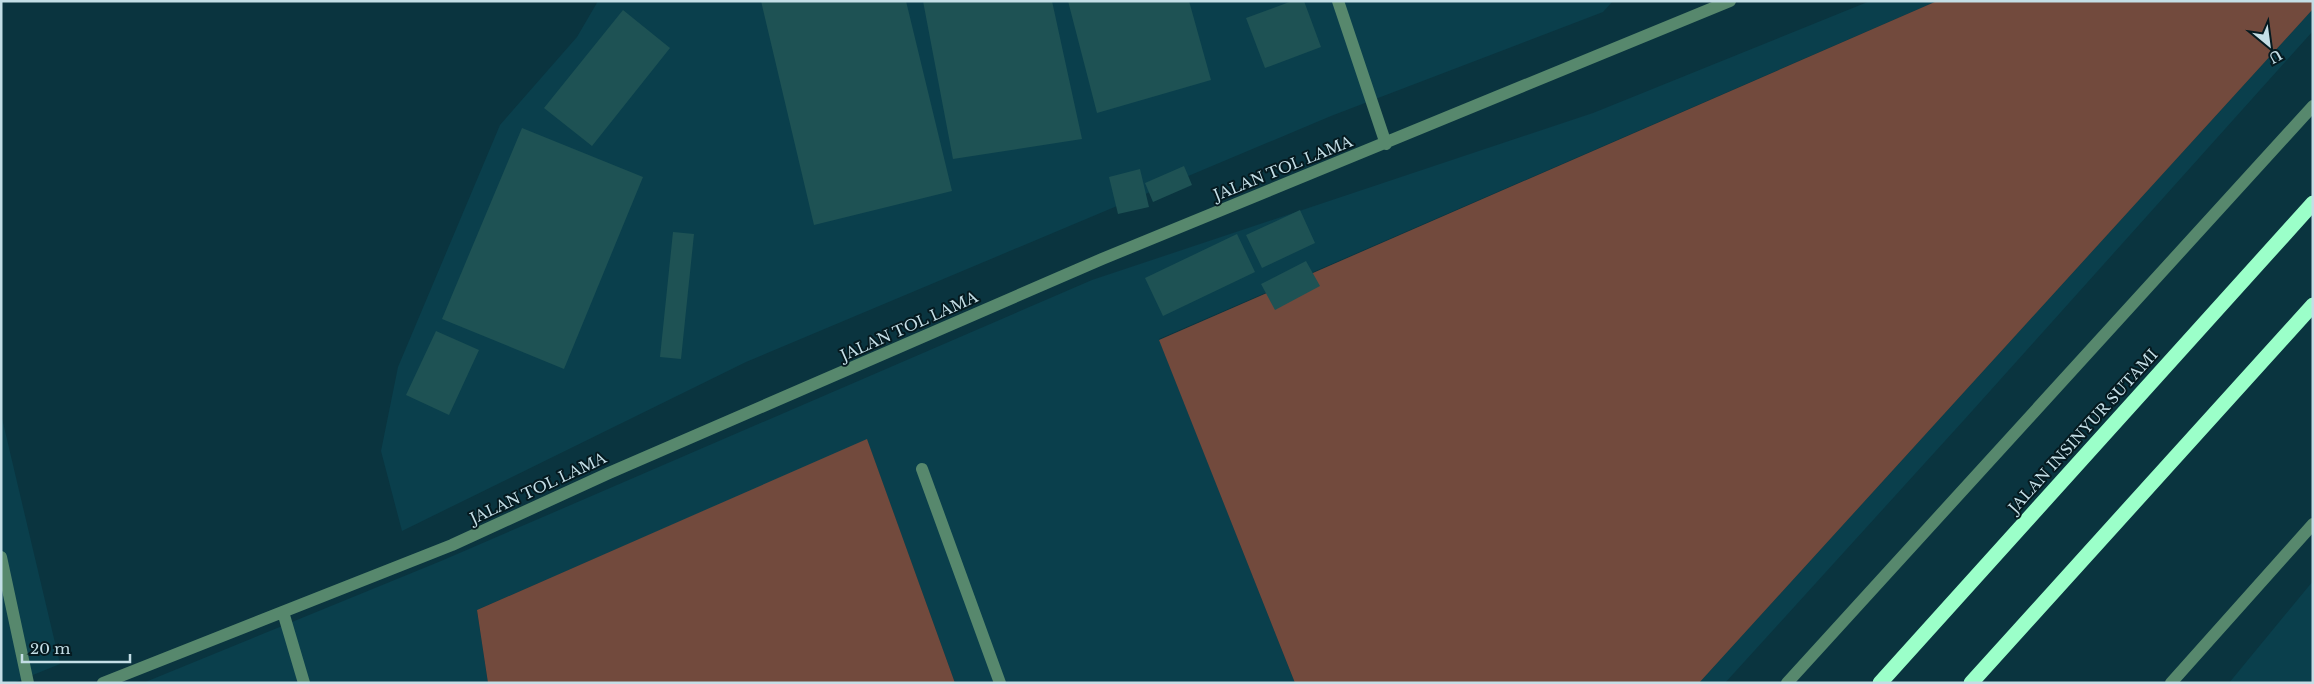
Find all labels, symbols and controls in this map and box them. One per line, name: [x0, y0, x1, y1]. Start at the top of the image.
north arrow: [2244, 20, 2294, 70]
text: U: [2265, 46, 2285, 68]
street label: JALAN TOL LAMA: [1209, 131, 1356, 205]
street label: JALAN TOL LAMA: [836, 287, 981, 366]
street label: JALAN INSINYUR SUTAMI: [2003, 345, 2162, 518]
street label: JALAN TOL LAMA: [465, 448, 610, 529]
scale bar: [22, 632, 130, 664]
text: 20 m: [30, 639, 70, 658]

